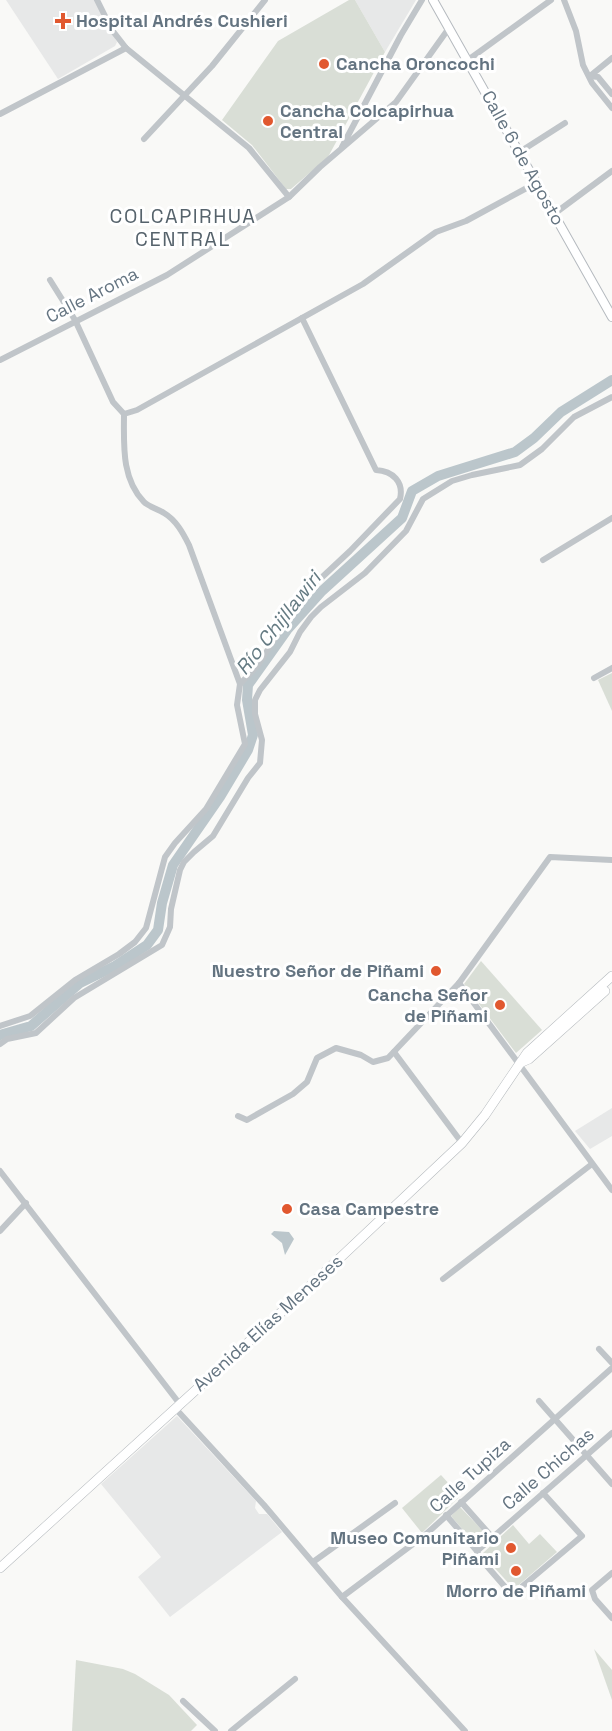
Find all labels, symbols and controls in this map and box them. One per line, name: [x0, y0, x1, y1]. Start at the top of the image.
place label: Hospital Andrés Cushieri: [76, 9, 288, 32]
marker: Hospital Andrés Cushieri: [54, 12, 72, 30]
place label: Cancha Oroncochi: [336, 52, 495, 75]
marker: Cancha Oroncochi: [317, 57, 331, 71]
street label: Calle 6 de Agosto: [477, 86, 570, 229]
place label: Cancha Colcapirhua Central: [280, 99, 454, 143]
marker: Cancha Colcapirhua Central: [261, 114, 275, 128]
district label: COLCAPIRHUA CENTRAL: [110, 203, 256, 252]
street label: Calle Aroma: [42, 261, 142, 328]
water label: Río Chijllawiri: [229, 564, 328, 680]
place label: Nuestro Señor de Piñami: [212, 959, 424, 982]
marker: Nuestro Señor de Piñami: [429, 964, 443, 978]
place label: Cancha Señor de Piñami: [368, 983, 488, 1027]
marker: Cancha Señor de Piñami: [493, 998, 507, 1012]
place label: Casa Campestre: [299, 1197, 439, 1220]
marker: Casa Campestre: [280, 1202, 294, 1216]
street label: Avenida Elías Meneses: [188, 1249, 347, 1396]
street label: Calle Chichas: [497, 1422, 598, 1515]
street label: Calle Tupiza: [424, 1432, 515, 1517]
place label: Museo Comunitario Piñami: [330, 1526, 499, 1570]
marker: Museo Comunitario Piñami: [504, 1541, 518, 1555]
marker: Morro de Piñami: [509, 1564, 523, 1578]
place label: Morro de Piñami: [446, 1579, 586, 1602]

